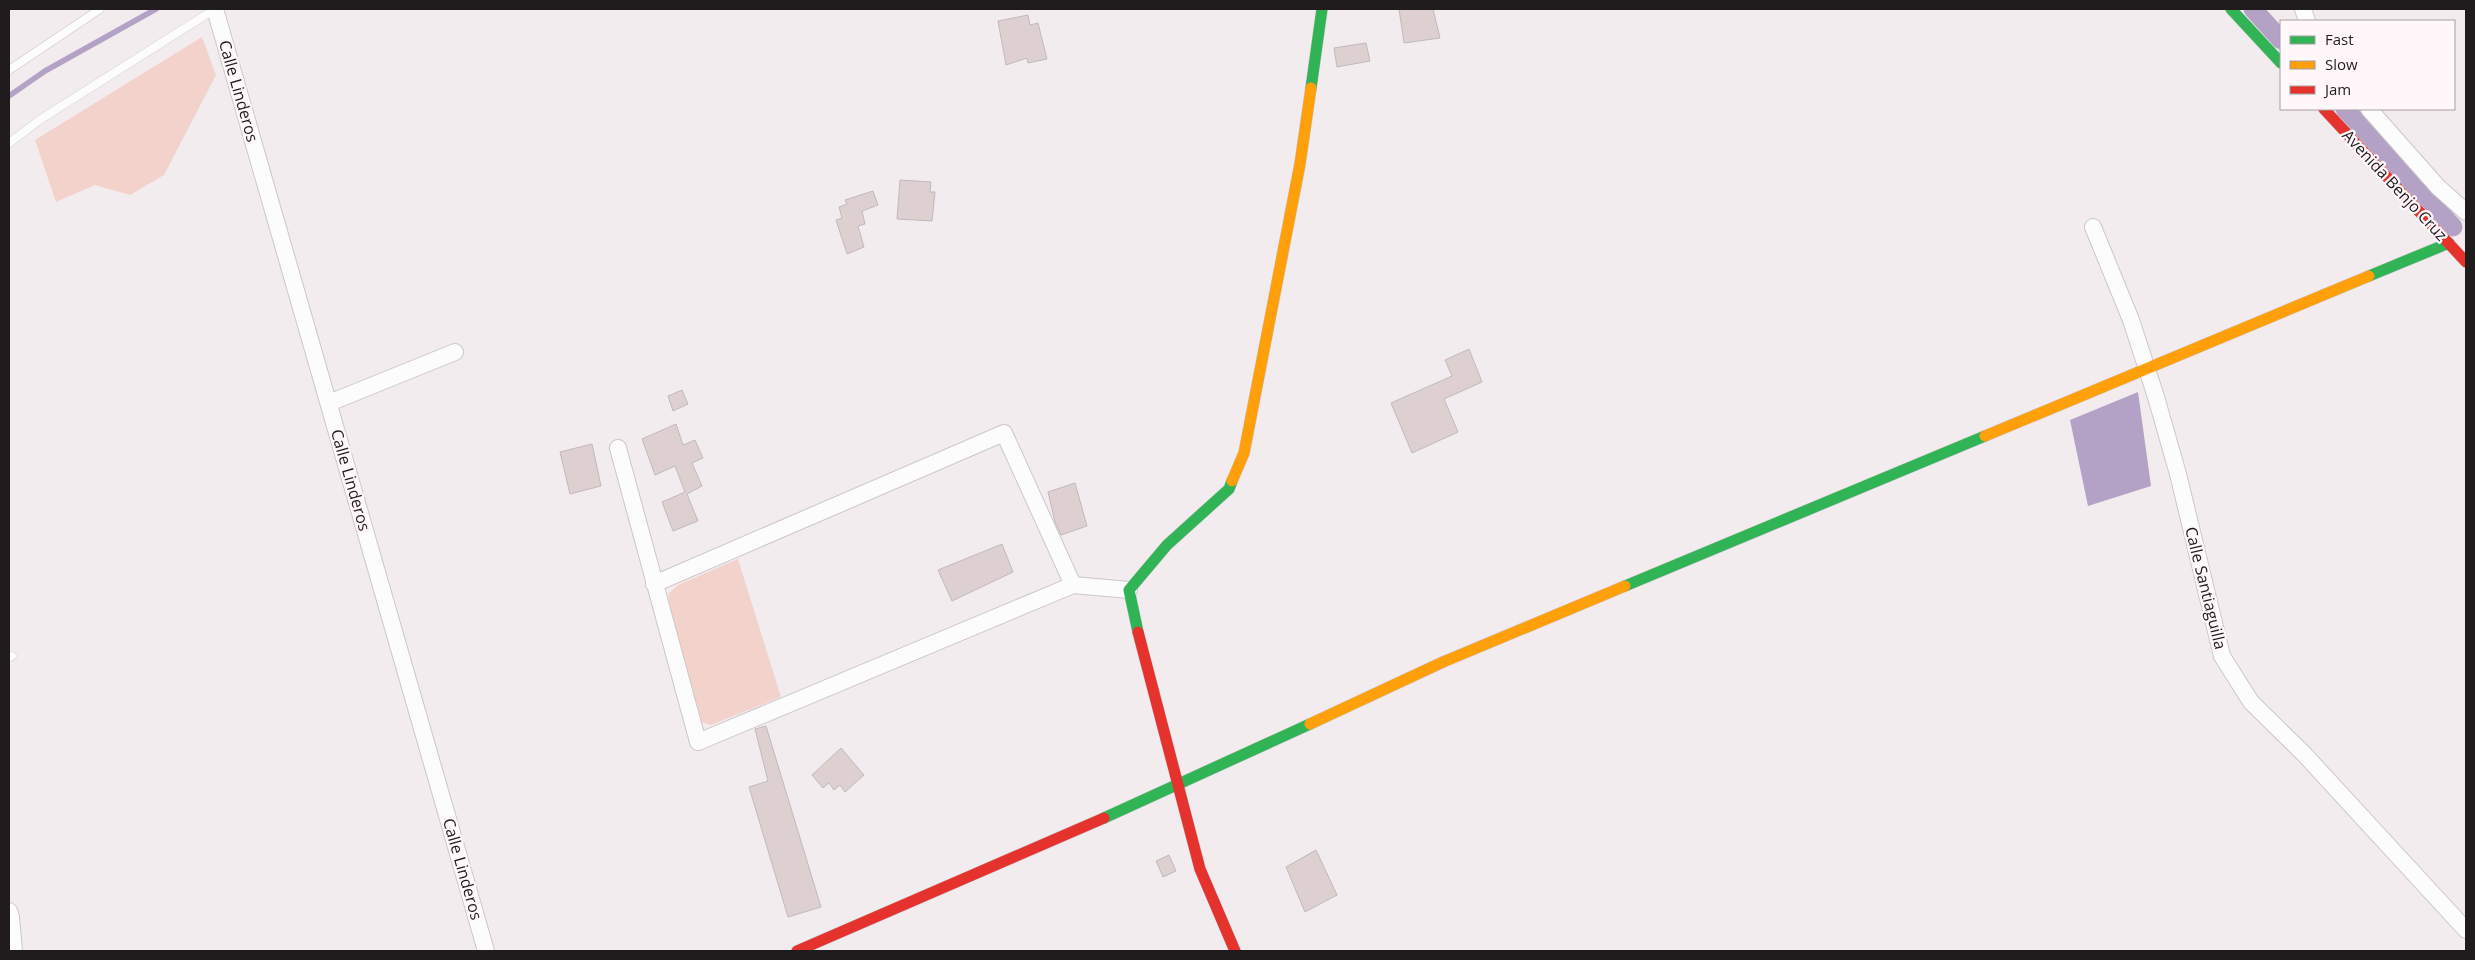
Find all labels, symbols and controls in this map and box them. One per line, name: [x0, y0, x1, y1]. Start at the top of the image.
legend: [2280, 20, 2455, 110]
text: Fast: [2325, 29, 2354, 49]
street label: Calle Linderos: [214, 38, 264, 144]
text: Slow: [2325, 54, 2358, 74]
text: Jam: [2323, 79, 2351, 99]
street label: Avenida Benjo Cruz: [2338, 125, 2452, 245]
street label: Calle Linderos: [326, 427, 376, 533]
street label: Calle Santiaguilla: [2180, 524, 2232, 652]
street label: Calle Linderos: [438, 816, 488, 922]

